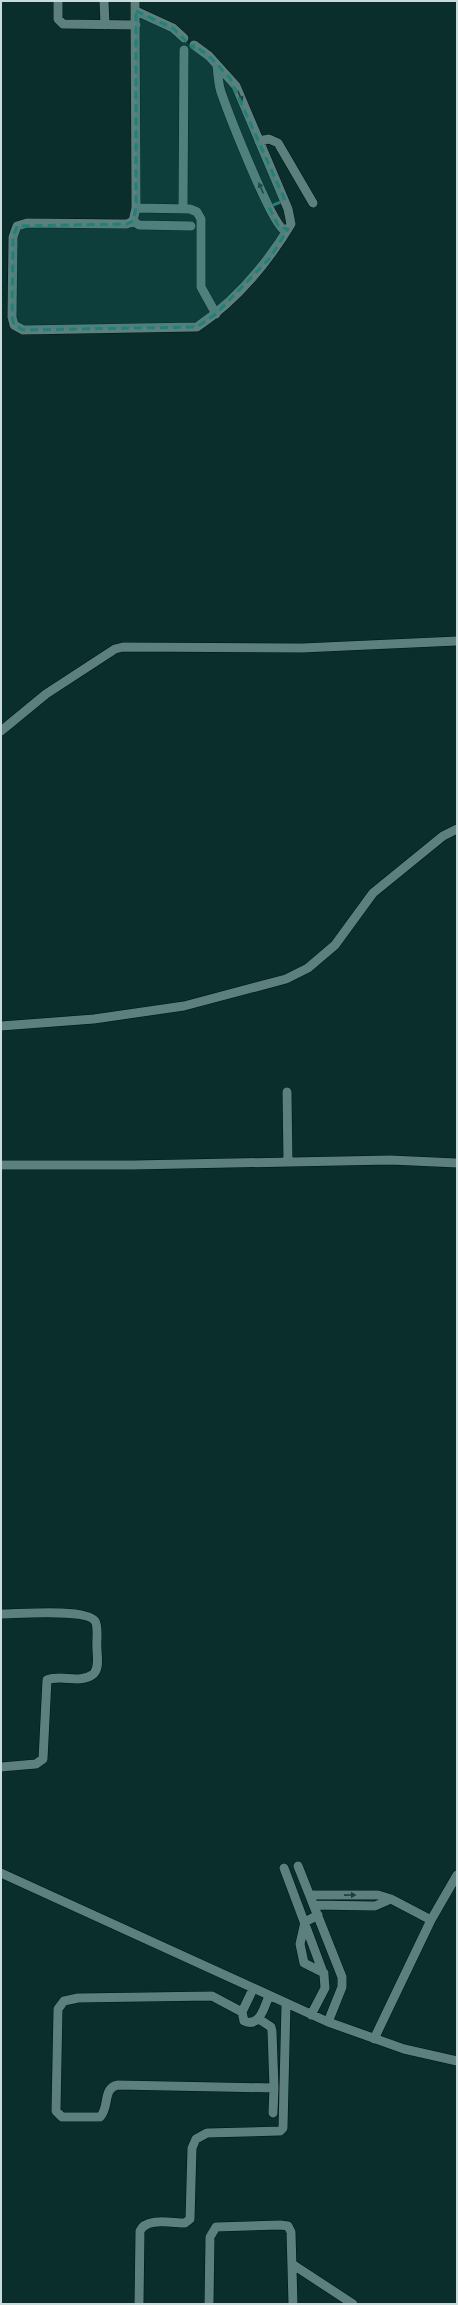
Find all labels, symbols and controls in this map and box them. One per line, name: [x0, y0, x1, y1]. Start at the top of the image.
one-way arrow: [237, 90, 243, 101]
one-way arrow: [258, 183, 264, 194]
one-way arrow: [344, 1892, 357, 1898]

